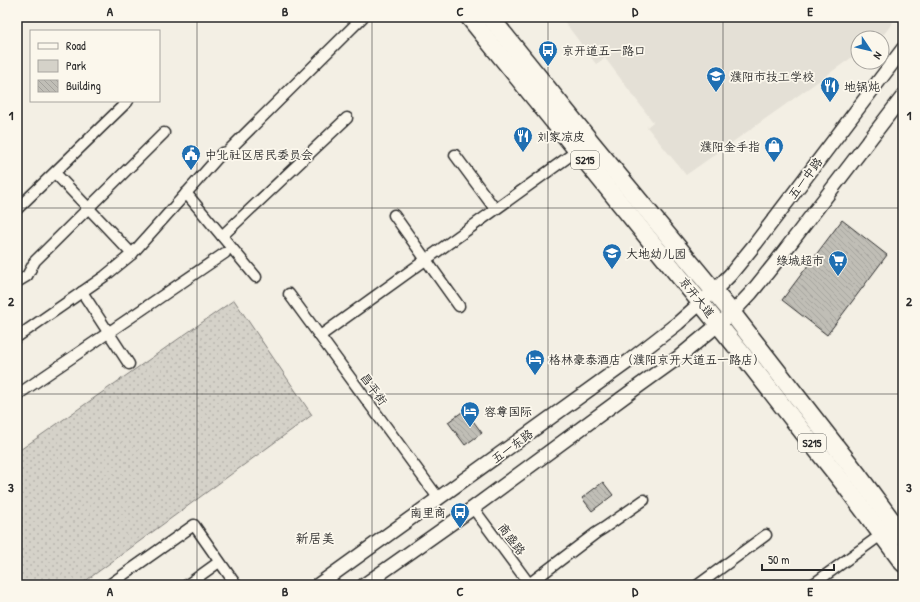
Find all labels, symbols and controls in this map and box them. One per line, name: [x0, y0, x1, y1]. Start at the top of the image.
text: A: [107, 2, 114, 20]
text: B: [282, 2, 289, 20]
text: C: [456, 2, 464, 20]
text: D: [632, 2, 639, 20]
text: E: [807, 2, 813, 20]
legend: [30, 30, 160, 102]
north arrow: [850, 30, 890, 70]
text: Road: [66, 37, 86, 54]
bus stop icon: 京开道五一路口: [537, 39, 559, 67]
place label: 京开道五一路口: [562, 42, 646, 59]
text: N: [871, 49, 886, 62]
text: Park: [66, 57, 86, 74]
school or university icon: 濮阳市技工学校: [705, 65, 727, 93]
place label: 濮阳市技工学校: [730, 68, 814, 85]
restaurant icon: 地锅炖: [819, 75, 841, 103]
text: Building: [66, 77, 101, 94]
place label: 地锅炖: [844, 78, 880, 95]
text: 1: [9, 106, 14, 124]
text: 1: [907, 106, 912, 124]
restaurant icon: 刘家凉皮: [512, 125, 534, 153]
place label: 刘家凉皮: [537, 128, 585, 145]
shop icon: 濮阳金手指: [763, 135, 785, 163]
place label: 濮阳金手指: [700, 138, 760, 155]
public building icon: 中北社区居民委员会: [180, 143, 202, 171]
place label: 中北社区居民委员会: [205, 146, 313, 163]
road number: S215: [571, 151, 599, 169]
street label: 五一中路: [784, 154, 826, 202]
school or university icon: 大地幼儿园: [601, 242, 623, 270]
place label: 大地幼儿园: [626, 245, 686, 262]
supermarket icon: 绿城超市: [827, 249, 849, 277]
place label: 绿城超市: [776, 252, 824, 269]
street label: 京开大道: [675, 273, 719, 321]
text: 2: [8, 292, 15, 310]
text: 2: [906, 292, 913, 310]
hotel icon: 格林豪泰酒店（濮阳京开大道五一路店）: [524, 348, 546, 376]
place label: 格林豪泰酒店（濮阳京开大道五一路店）: [549, 351, 765, 368]
street label: 昌平街: [357, 369, 391, 409]
hotel icon: 容尊国际: [459, 400, 481, 428]
place label: 容尊国际: [484, 403, 532, 420]
street label: 五一东路: [488, 425, 536, 467]
road number: S215: [798, 434, 826, 452]
text: 3: [8, 478, 14, 496]
text: 3: [906, 478, 912, 496]
bus stop icon: 南里商: [449, 501, 471, 529]
place label: 南里商: [410, 504, 446, 521]
street label: 商盛路: [494, 520, 530, 558]
district label: 新居美: [295, 529, 335, 547]
scale bar: [762, 546, 834, 572]
text: 50 m: [768, 551, 789, 568]
text: A: [107, 582, 114, 600]
text: B: [282, 582, 289, 600]
text: C: [456, 582, 464, 600]
text: D: [632, 582, 639, 600]
text: E: [807, 582, 813, 600]

